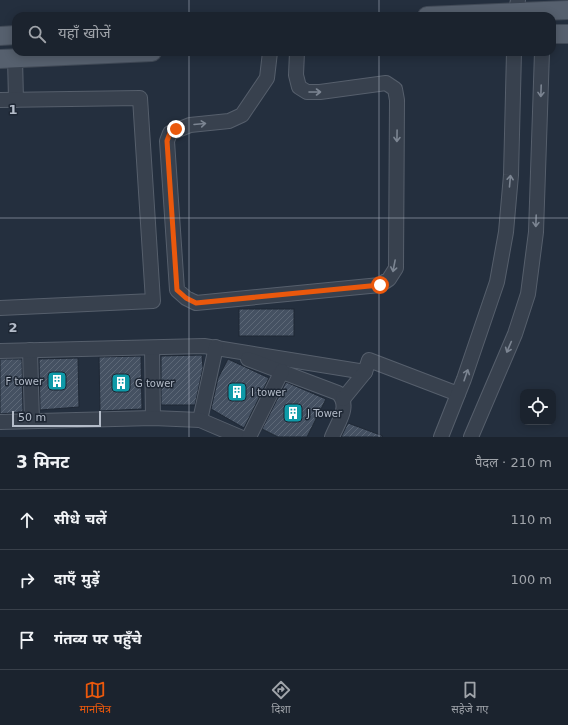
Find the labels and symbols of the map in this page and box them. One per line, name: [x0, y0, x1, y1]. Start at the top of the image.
one-way arrow: [537, 84, 545, 97]
one-way arrow: [308, 88, 321, 96]
text: 1: [8, 102, 18, 117]
route end: [167, 120, 185, 138]
one-way arrow: [193, 120, 206, 128]
one-way arrow: [393, 129, 401, 142]
one-way arrow: [507, 175, 514, 188]
one-way arrow: [532, 214, 540, 227]
one-way arrow: [390, 259, 398, 272]
route start: [371, 276, 389, 294]
text: 2: [8, 320, 18, 335]
one-way arrow: [505, 341, 513, 353]
one-way arrow: [462, 369, 470, 381]
building icon: F tower: [46, 370, 68, 392]
building icon: G tower: [110, 372, 132, 394]
place label: F tower: [6, 376, 44, 387]
place label: G tower: [135, 378, 175, 389]
building icon: I tower: [226, 381, 248, 403]
place label: I tower: [251, 387, 286, 398]
building icon: J Tower: [282, 402, 304, 424]
place label: J Tower: [306, 408, 343, 419]
scale bar: [12, 409, 101, 428]

